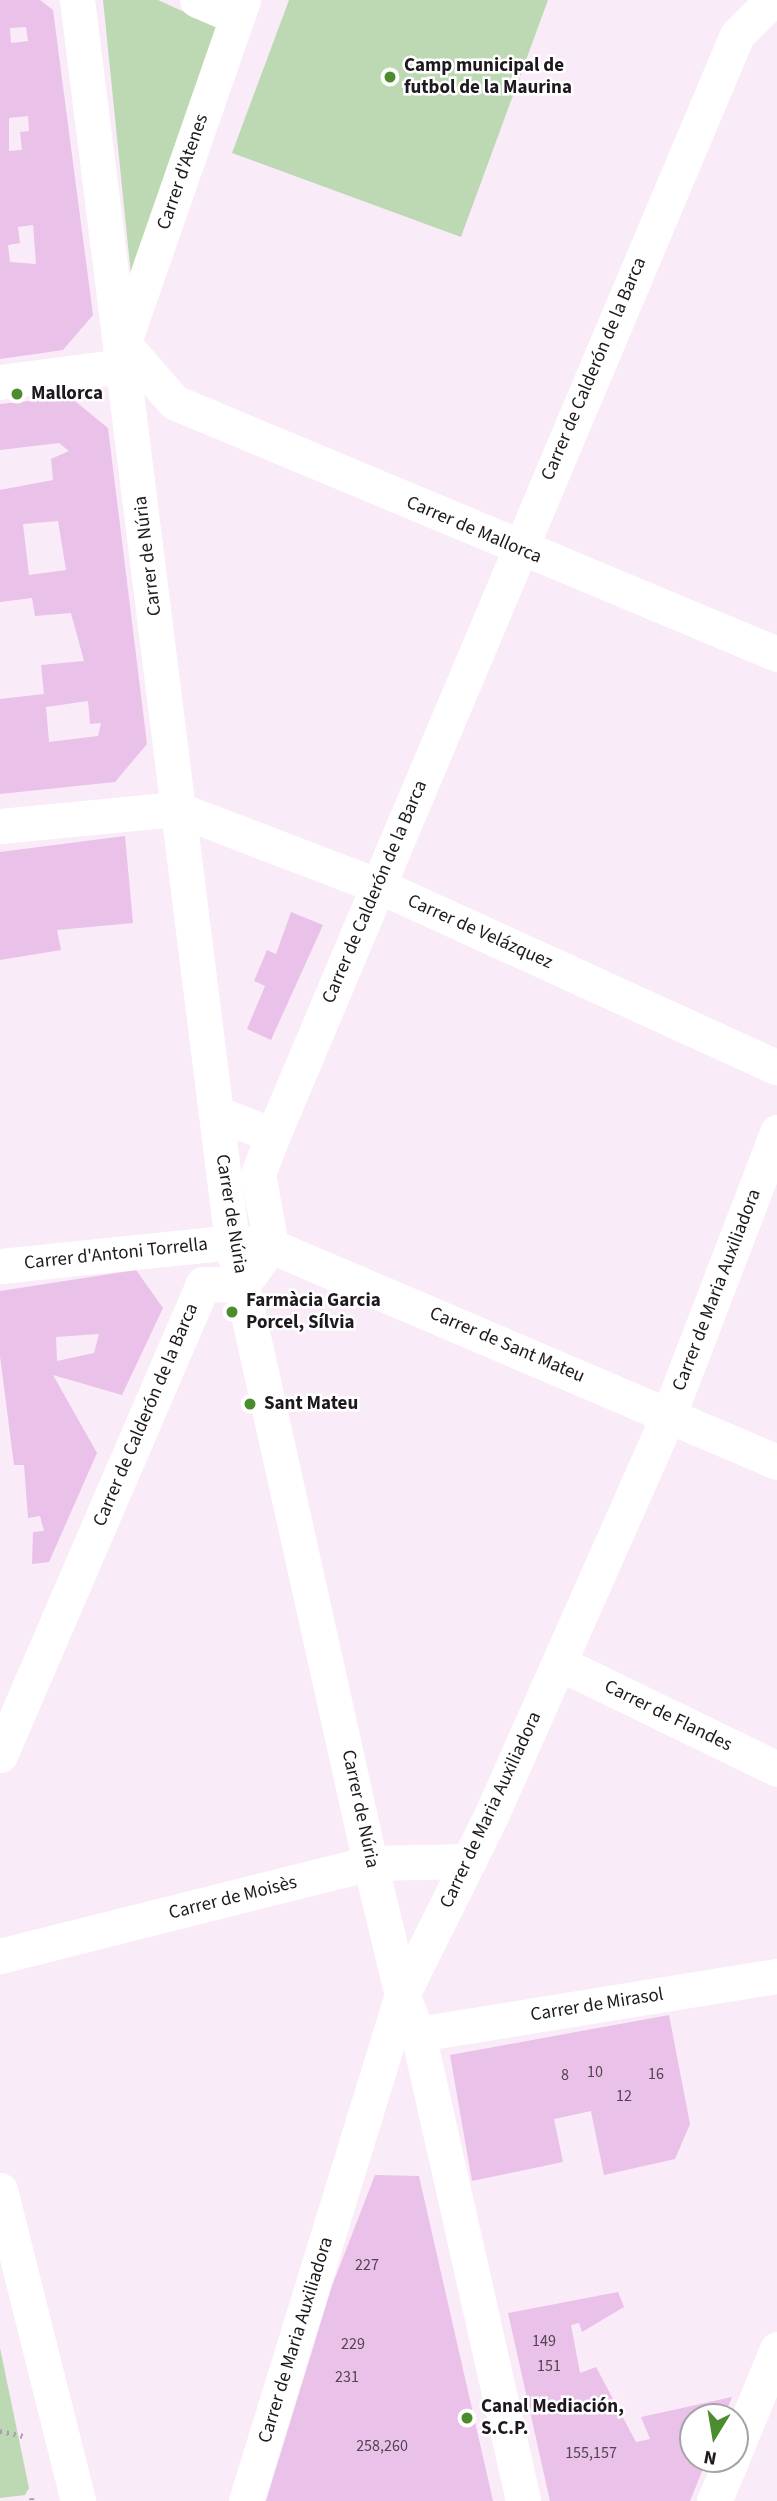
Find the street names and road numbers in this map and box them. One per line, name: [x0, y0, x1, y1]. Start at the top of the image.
street label: Carrer d'Atenes: [153, 111, 213, 233]
street label: Carrer de Calderón de la Barca: [537, 254, 651, 484]
street label: Carrer de Mallorca: [403, 491, 545, 569]
street label: Carrer de Núria: [129, 495, 167, 617]
street label: Carrer de Calderón de la Barca: [318, 777, 432, 1007]
street label: Carrer de Velázquez: [404, 890, 556, 974]
street label: Carrer de Núria: [210, 1153, 252, 1275]
street label: Carrer de Maria Auxiliadora: [668, 1186, 766, 1394]
street label: Carrer d'Antoni Torrella: [23, 1233, 209, 1275]
street label: Carrer de Calderón de la Barca: [89, 1300, 203, 1530]
street label: Carrer de Sant Mateu: [426, 1302, 588, 1388]
street label: Carrer de Flandes: [600, 1675, 736, 1757]
street label: Carrer de Maria Auxiliadora: [435, 1708, 547, 1912]
street label: Carrer de Núria: [336, 1748, 384, 1870]
street label: Carrer de Moisès: [167, 1871, 299, 1925]
street label: Carrer de Mirasol: [529, 1983, 665, 2027]
street label: Carrer de Maria Auxiliadora: [254, 2234, 338, 2446]

